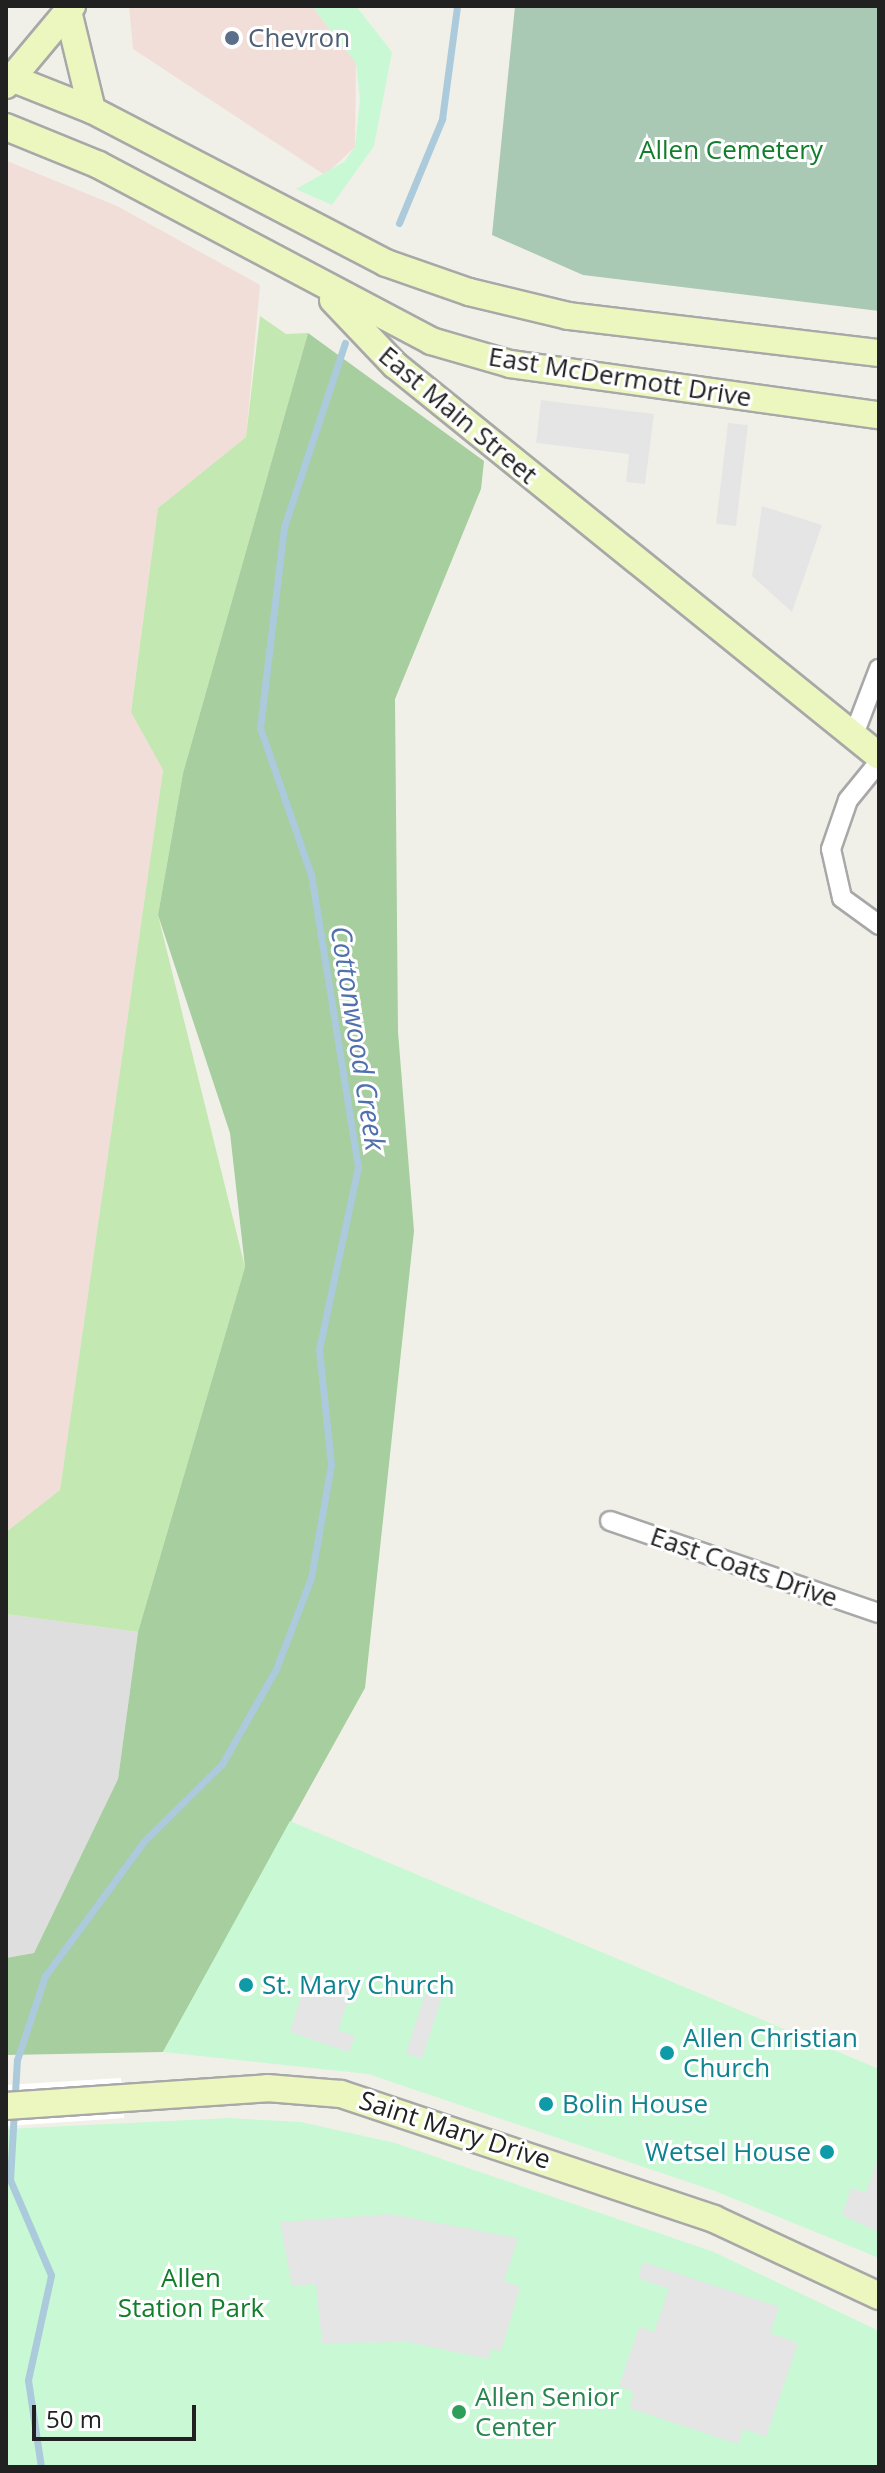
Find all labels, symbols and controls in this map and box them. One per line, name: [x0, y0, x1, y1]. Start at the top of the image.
place label: Chevron: [248, 22, 350, 54]
marker: Chevron: [223, 29, 241, 47]
park label: Allen Cemetery: [639, 134, 823, 166]
street label: East Main Street: [373, 340, 543, 490]
street label: East McDermott Drive: [486, 341, 754, 413]
water label: Cottonwood Creek: [325, 923, 393, 1153]
street label: East Coats Drive: [646, 1520, 842, 1614]
place label: St. Mary Church: [262, 1969, 455, 2001]
marker: St. Mary Church: [237, 1976, 255, 1994]
place label: Allen Christian Church: [683, 2022, 858, 2084]
marker: Allen Christian Church: [658, 2044, 676, 2062]
street label: Saint Mary Drive: [355, 2084, 555, 2176]
place label: Bolin House: [562, 2088, 708, 2120]
marker: Bolin House: [537, 2095, 555, 2113]
place label: Wetsel House: [645, 2136, 811, 2168]
marker: Wetsel House: [818, 2143, 836, 2161]
park label: Allen Station Park: [118, 2262, 264, 2324]
place label: Allen Senior Center: [475, 2381, 619, 2442]
scale bar: [36, 2389, 200, 2439]
text: 50 m: [46, 2402, 102, 2435]
marker: Allen Senior Center: [450, 2403, 468, 2421]

